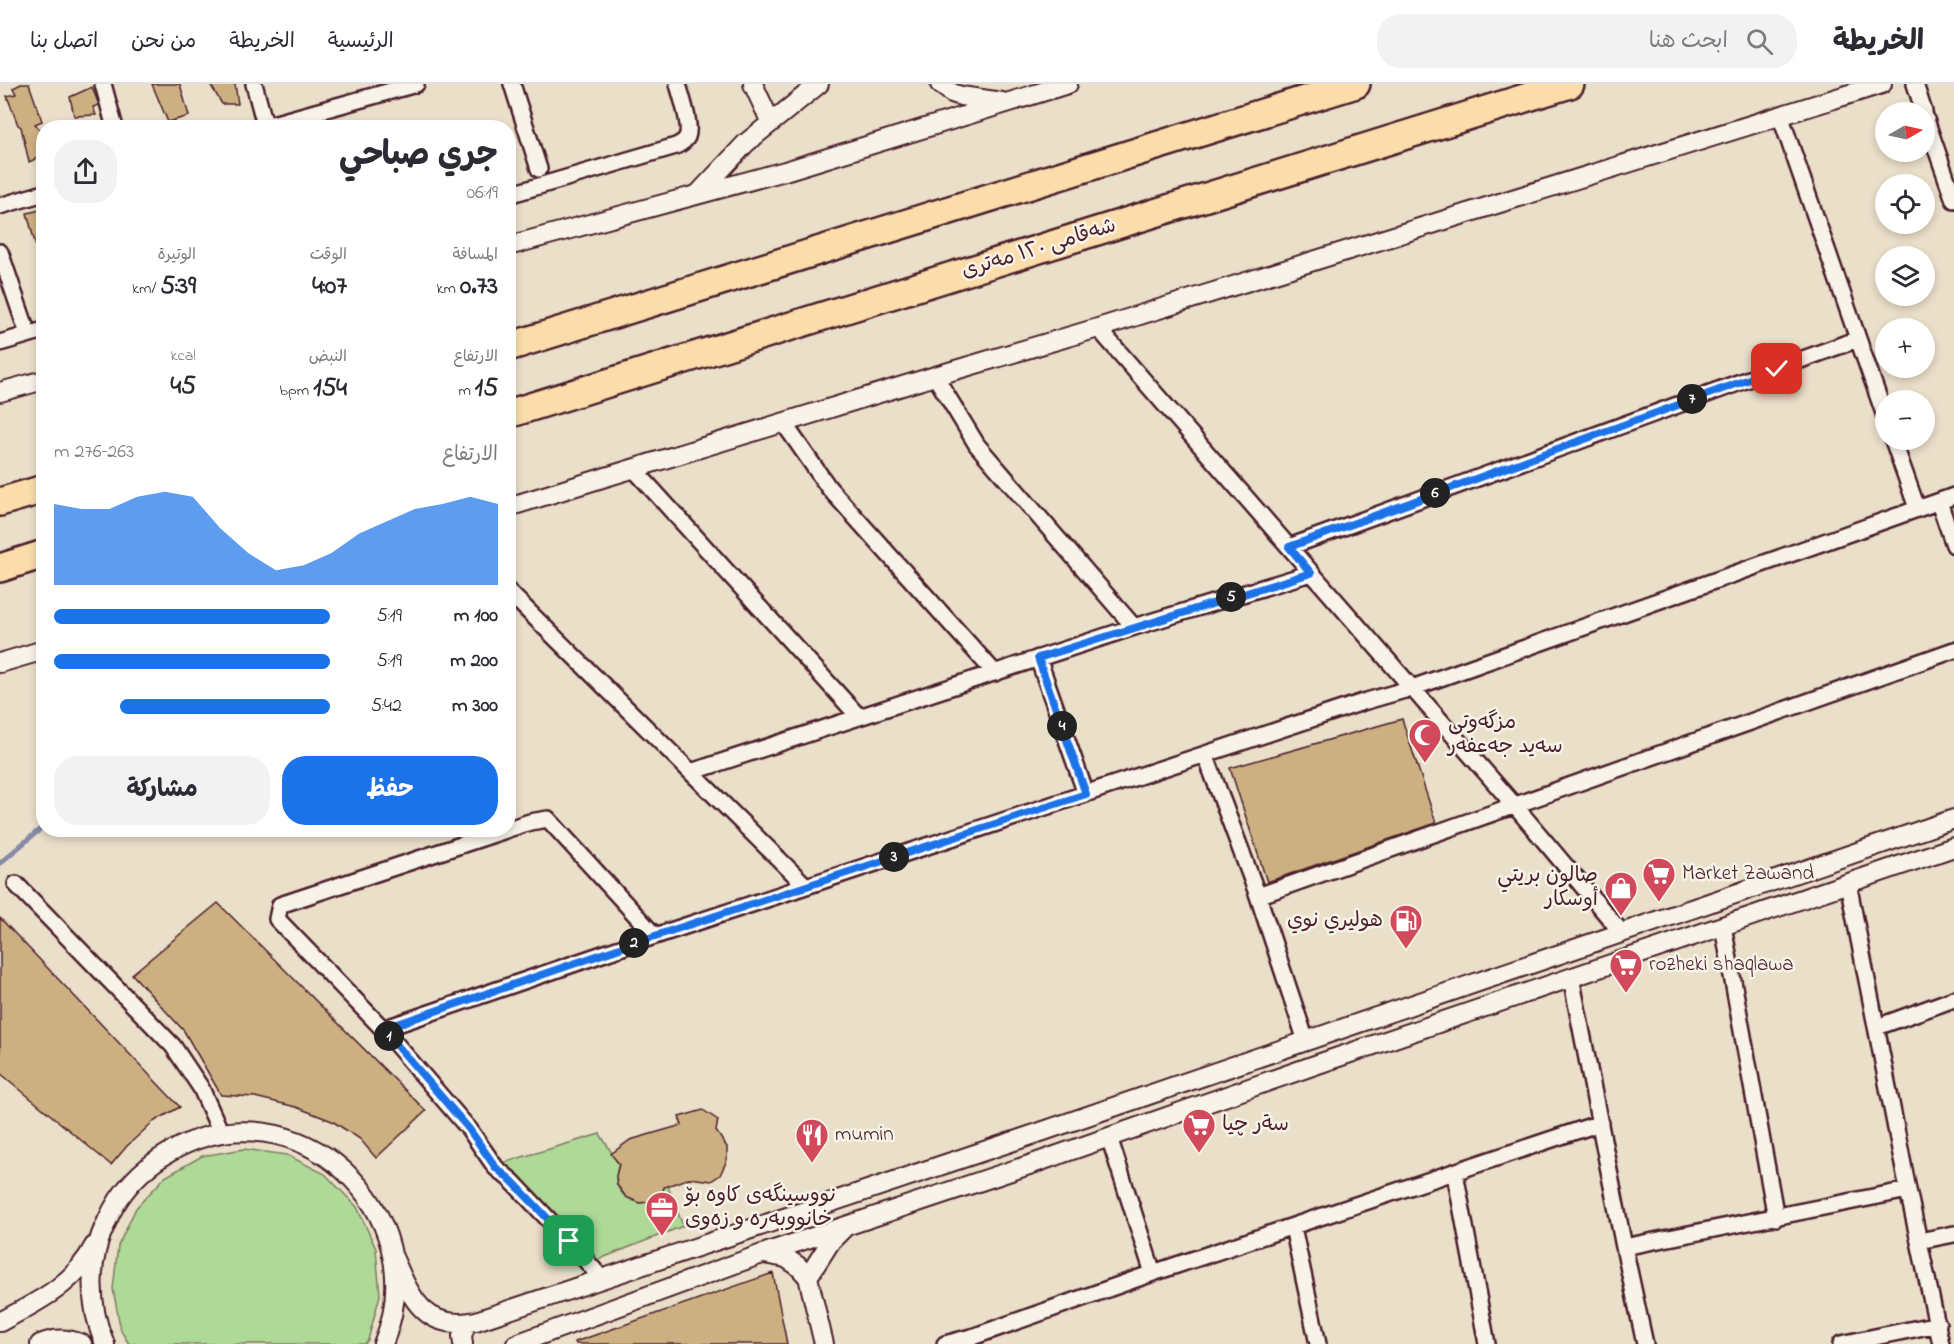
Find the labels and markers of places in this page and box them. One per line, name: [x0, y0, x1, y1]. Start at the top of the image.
pin: [1751, 343, 1802, 394]
pin: 7: [1677, 384, 1707, 414]
pin: 6: [1420, 478, 1450, 508]
pin: 5: [1216, 582, 1246, 612]
place label: مزگەوتی سەید جەعفەر: [1446, 708, 1563, 762]
pin: 4: [1047, 711, 1077, 741]
mosque icon: مزگەوتی سەید جەعفەر: [1407, 717, 1443, 764]
pin: 3: [879, 842, 909, 872]
supermarket icon: Market Zawand: [1641, 856, 1677, 903]
place label: Market Zawand: [1682, 859, 1814, 889]
place label: صالون بريتي أوسكار: [1497, 861, 1598, 915]
shop icon: صالون بريتي أوسكار: [1603, 870, 1639, 917]
fuel station icon: هوليري نوي: [1388, 903, 1424, 950]
place label: هوليري نوي: [1287, 906, 1383, 936]
pin: 2: [619, 928, 649, 958]
supermarket icon: rozheki shaqlawa: [1608, 947, 1644, 994]
place label: rozheki shaqlawa: [1649, 950, 1794, 980]
pin: 1: [374, 1021, 404, 1051]
supermarket icon: سةر چيا: [1181, 1107, 1217, 1154]
place label: سةر چيا: [1222, 1110, 1289, 1140]
restaurant icon: mumin: [794, 1117, 830, 1164]
place label: mumin: [835, 1120, 894, 1150]
place label: نووسینگەی کاوە بۆ خانووبەرە و زەوی: [683, 1181, 837, 1235]
office icon: نووسینگەی کاوە بۆ خانووبەرە و زەوی: [644, 1190, 680, 1237]
pin: [543, 1215, 594, 1266]

